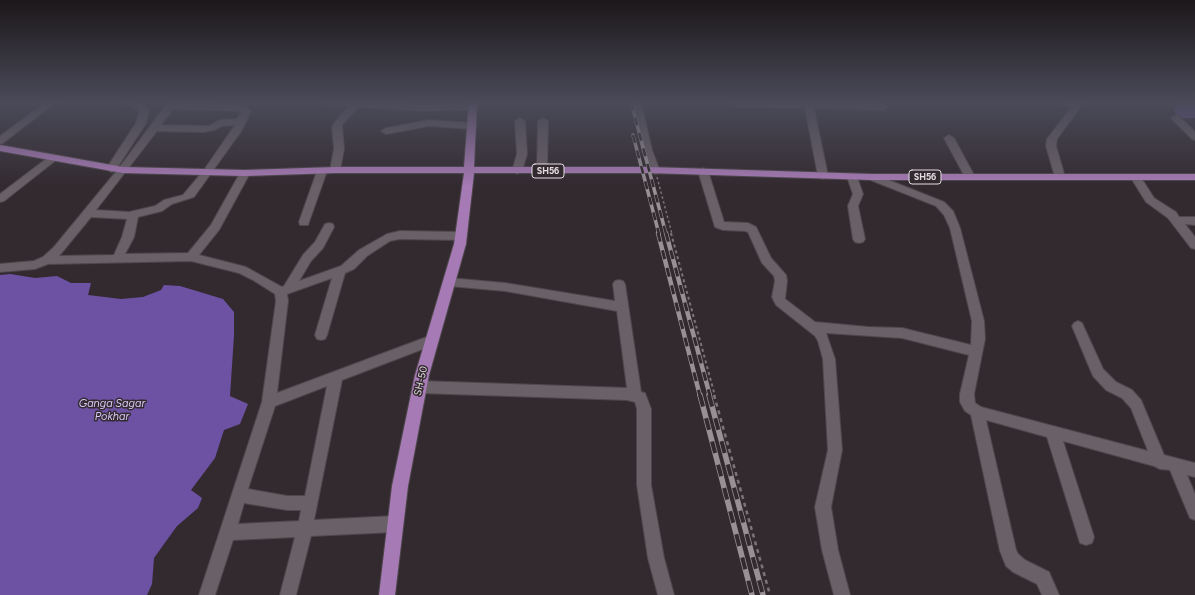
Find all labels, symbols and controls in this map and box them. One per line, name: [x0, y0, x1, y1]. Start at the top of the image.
road number: SH56: [532, 164, 564, 178]
road number: SH56: [909, 170, 941, 184]
street label: SH-50: [412, 365, 430, 397]
water label: Ganga Sagar Pokhar: [79, 397, 145, 423]

